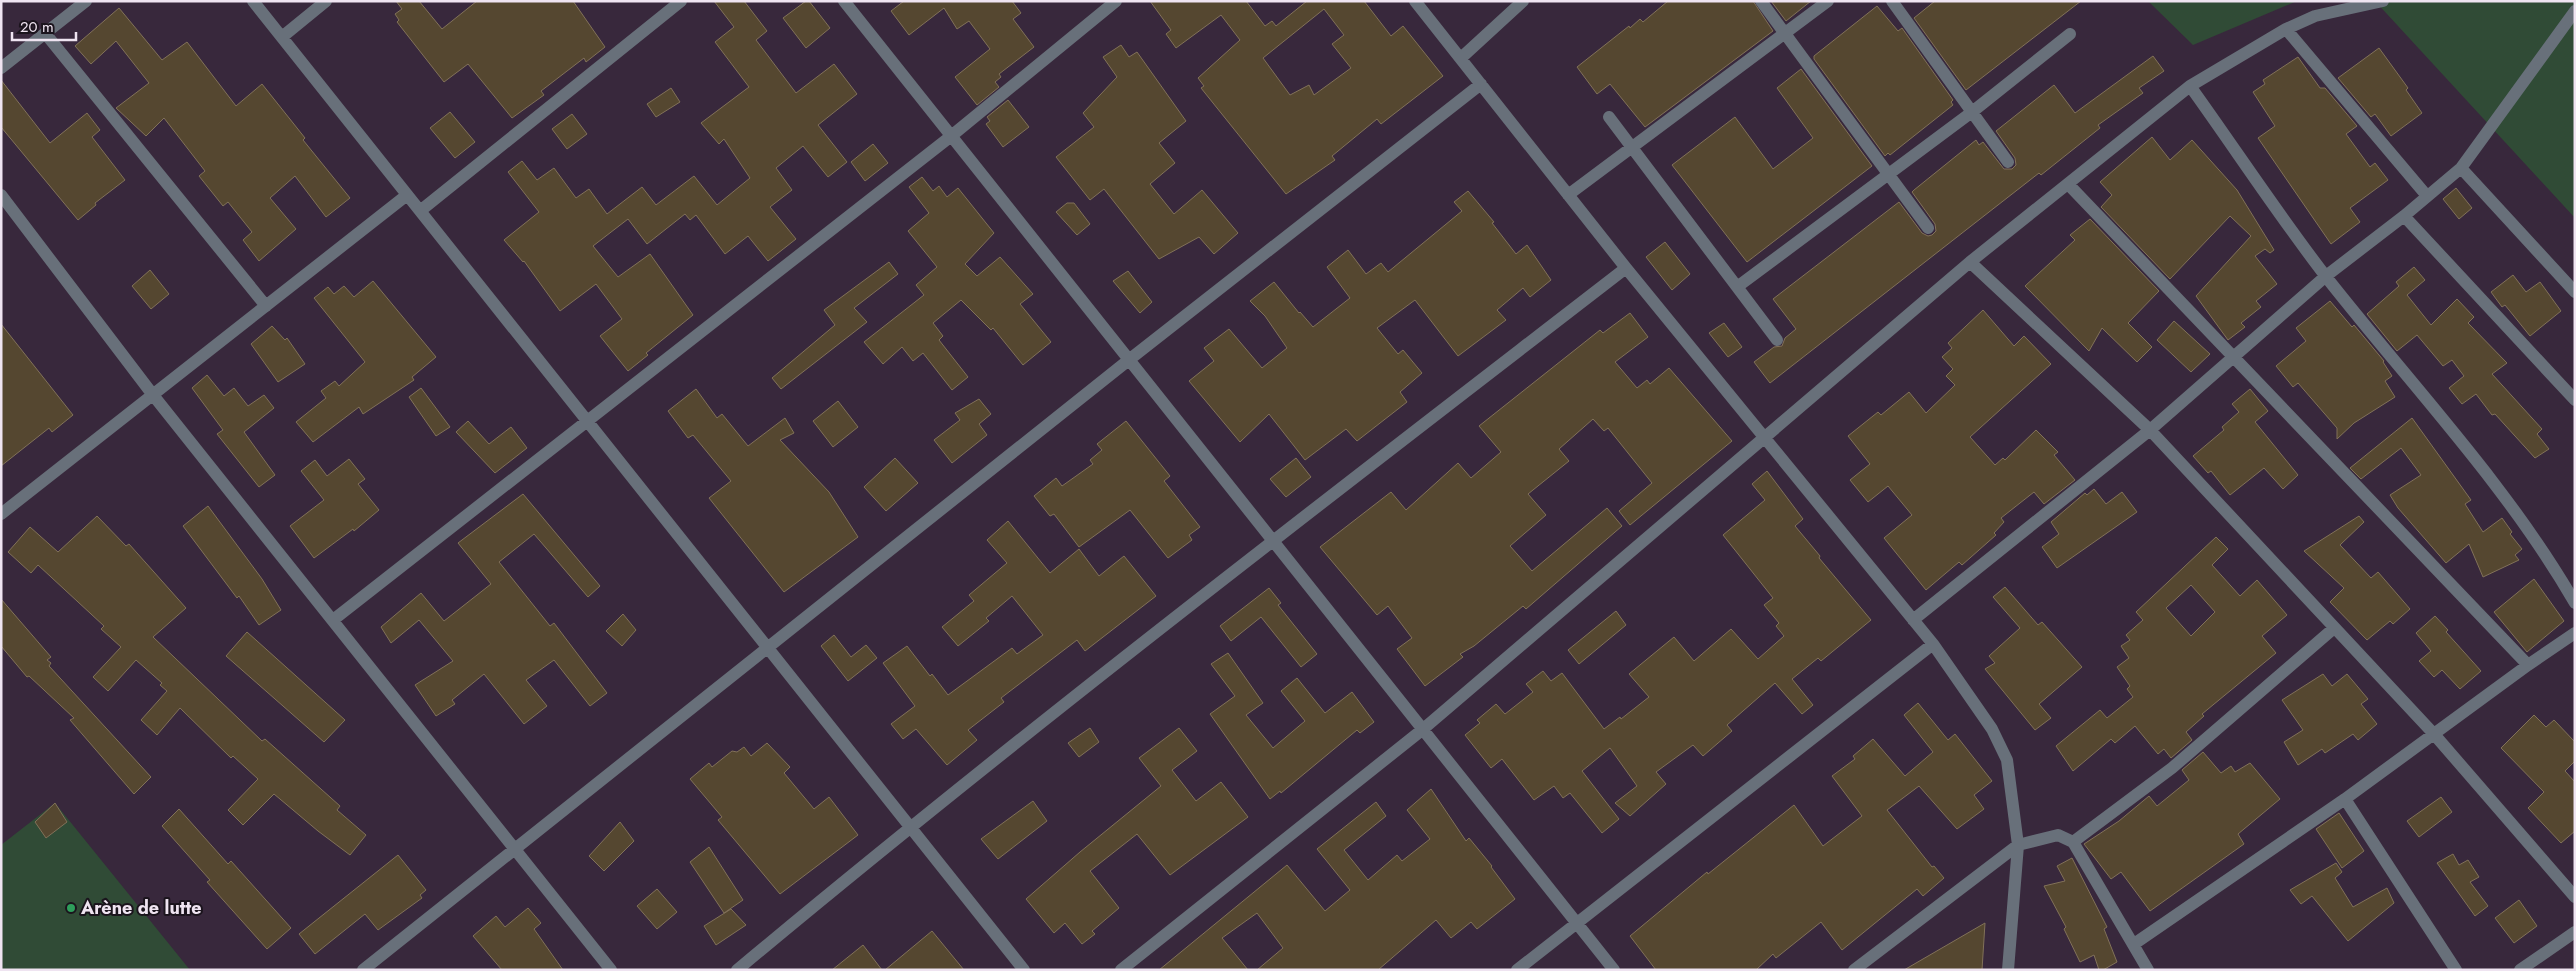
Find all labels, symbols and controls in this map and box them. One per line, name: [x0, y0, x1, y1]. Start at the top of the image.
scale bar: [12, 10, 76, 42]
text: 20 m: [20, 16, 54, 38]
place label: Arène de lutte: [80, 895, 202, 921]
marker: Arène de lutte: [65, 902, 77, 914]

